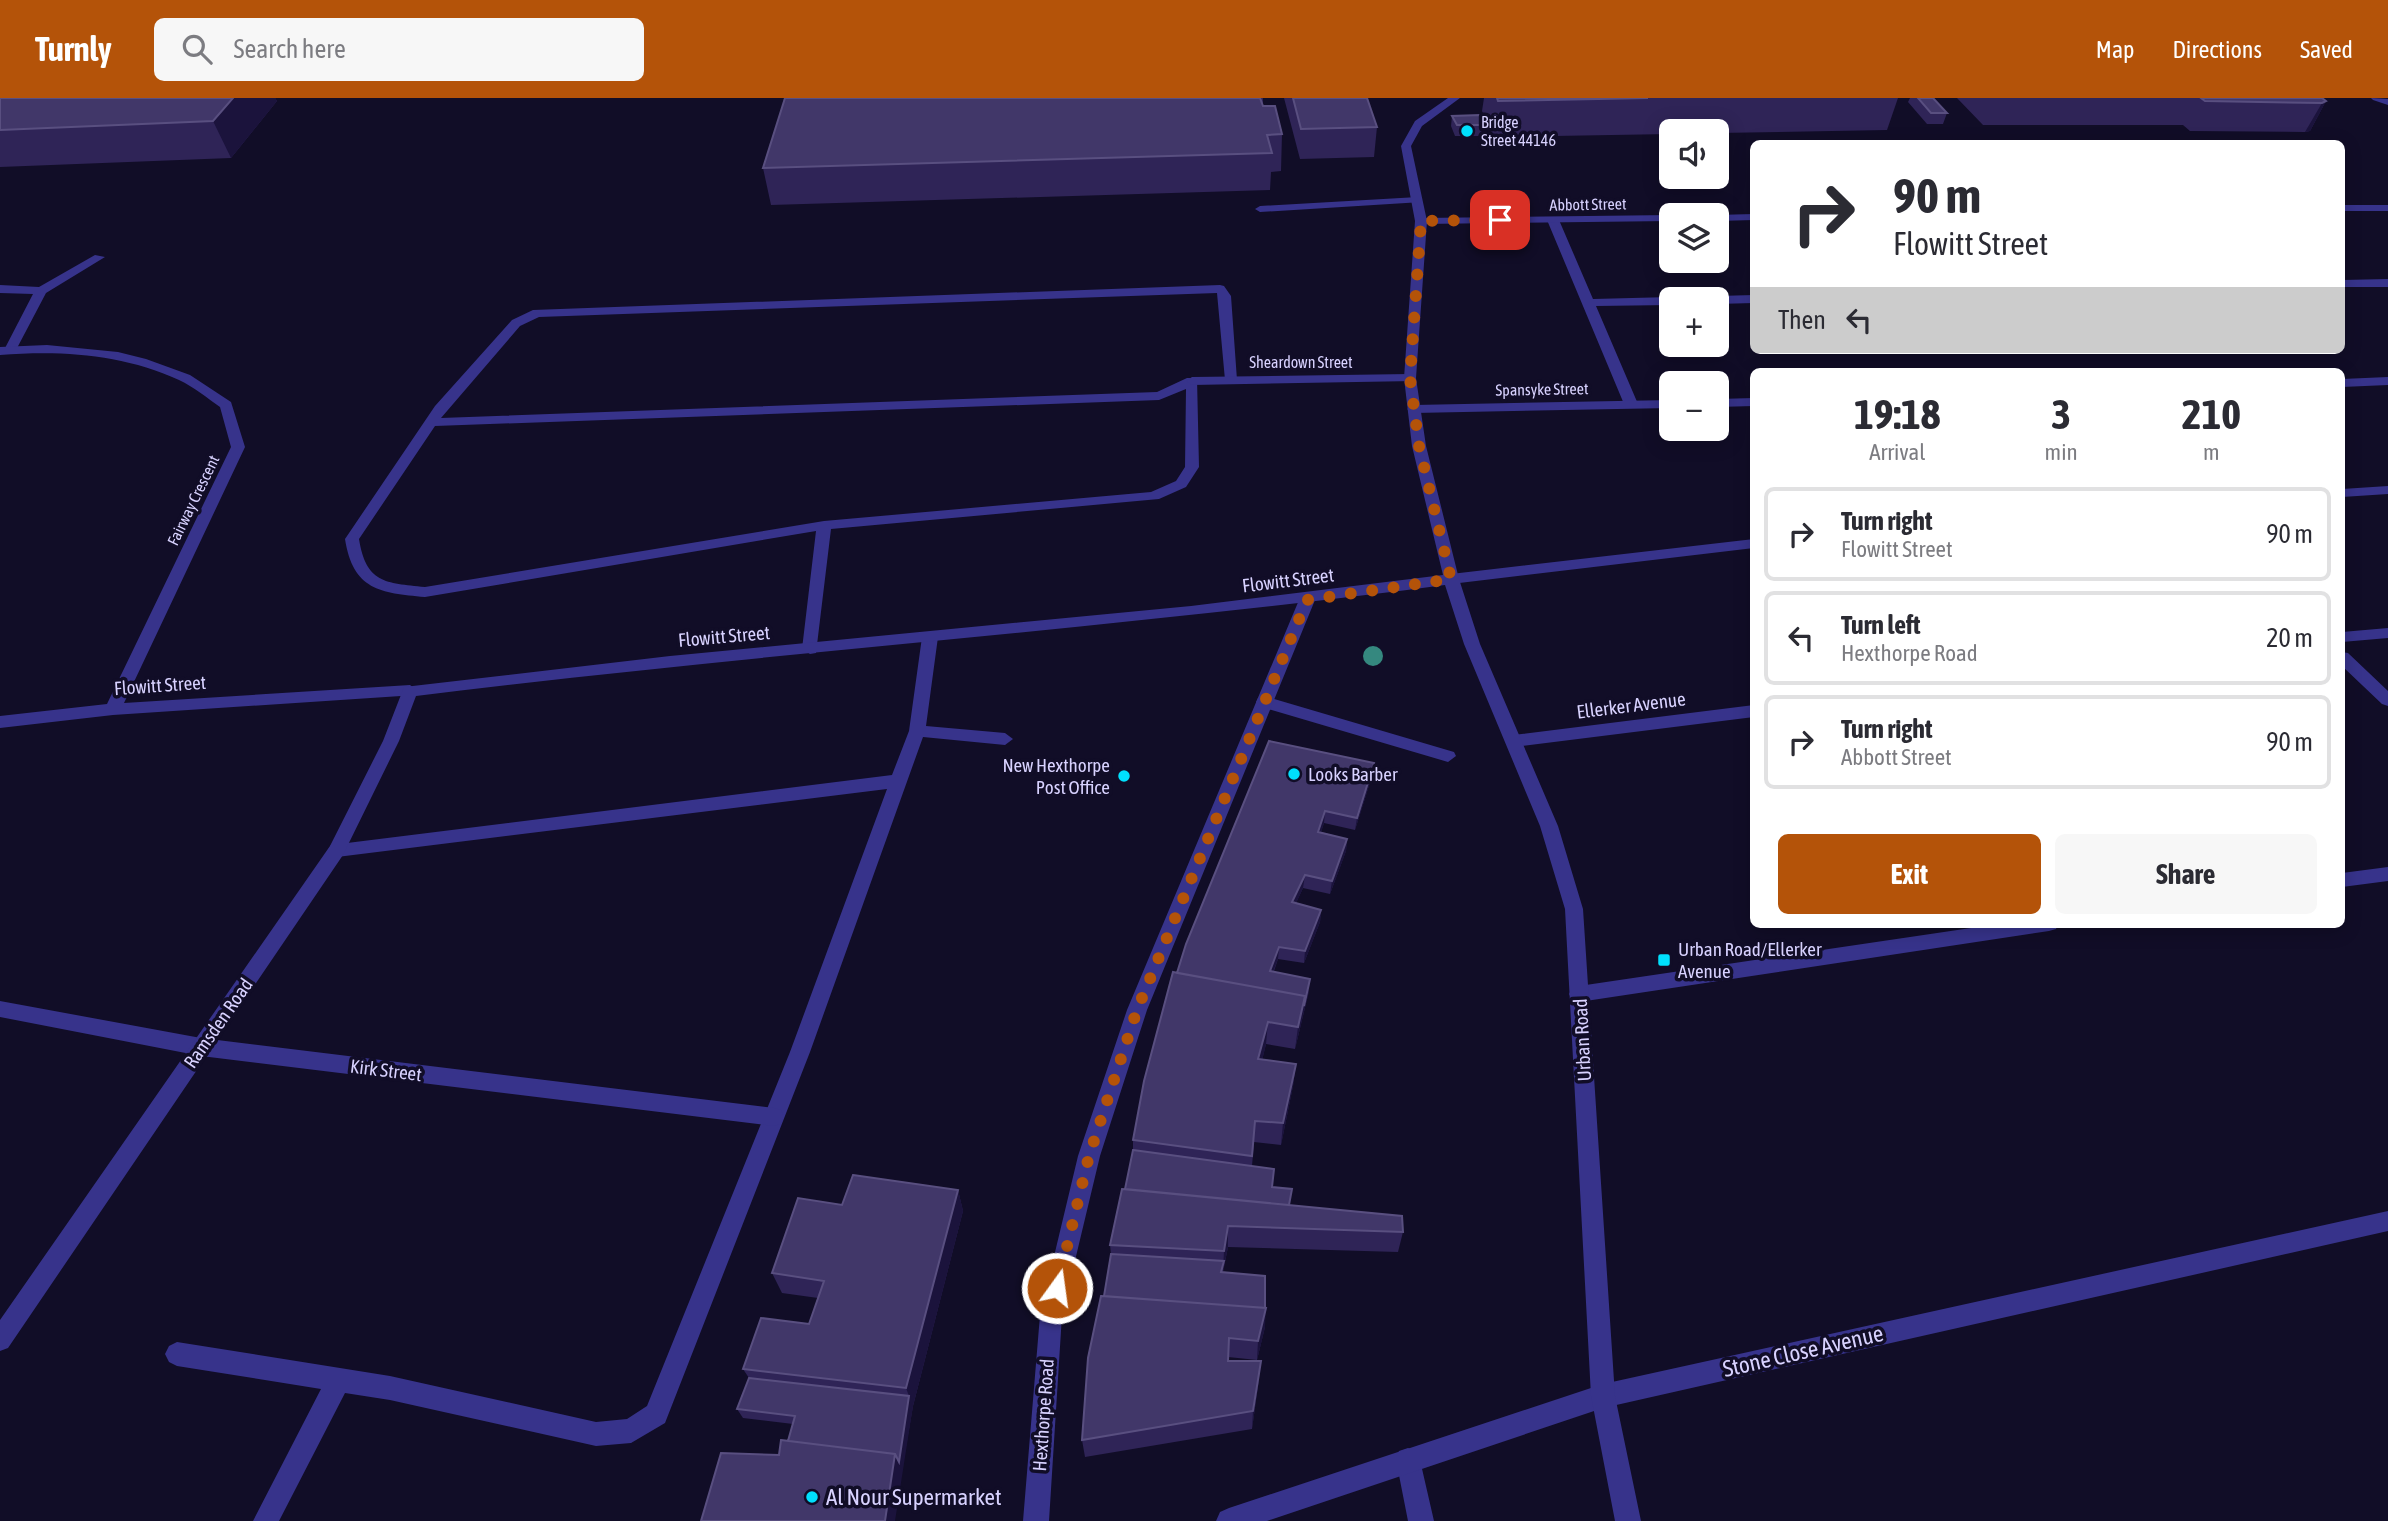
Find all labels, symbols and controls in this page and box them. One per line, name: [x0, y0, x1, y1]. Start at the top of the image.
search box: [154, 18, 644, 81]
text: Turnly: [35, 30, 112, 68]
icon: search: [178, 30, 216, 68]
text: Search here: [234, 34, 346, 64]
text: Map: [2096, 36, 2134, 63]
text: Directions: [2172, 36, 2262, 63]
text: Saved: [2300, 36, 2353, 63]
place label: Bridge Street 44146: [1481, 113, 1556, 149]
map controls: [1659, 119, 1729, 441]
button: sound: [1659, 119, 1729, 189]
marker: Bridge Street 44146: [1459, 123, 1475, 139]
text: 90 m: [1893, 167, 1981, 223]
icon: right: [1778, 168, 1869, 259]
pin: [1470, 190, 1530, 250]
street label: Abbott Street: [1549, 194, 1627, 214]
icon: arrive: [1481, 201, 1519, 239]
button: layers: [1659, 203, 1729, 273]
text: Flowitt Street: [1893, 225, 2048, 262]
button: +: [1659, 287, 1729, 357]
icon: left: [1840, 301, 1878, 339]
text: Then: [1778, 305, 1826, 335]
street label: Sheardown Street: [1249, 353, 1353, 371]
button: −: [1659, 371, 1729, 441]
street label: Spansyke Street: [1495, 379, 1589, 400]
text: 19:18: [1854, 390, 1941, 438]
text: 3: [2051, 390, 2071, 438]
text: 210: [2182, 390, 2241, 438]
text: Arrival: [1869, 439, 1925, 465]
text: min: [2045, 439, 2078, 465]
text: m: [2203, 439, 2220, 465]
street label: Fairway Crescent: [163, 452, 224, 548]
text: Turn right: [1841, 506, 1932, 536]
icon: right: [1782, 515, 1820, 553]
text: 90 m: [2266, 519, 2313, 549]
text: Flowitt Street: [1841, 536, 1953, 562]
street label: Flowitt Street: [1241, 563, 1335, 597]
text: Turn left: [1841, 610, 1921, 640]
icon: left: [1782, 619, 1820, 657]
street label: Flowitt Street: [677, 621, 771, 651]
text: 20 m: [2266, 623, 2313, 653]
text: Hexthorpe Road: [1841, 640, 1978, 666]
street label: Flowitt Street: [113, 671, 207, 699]
street label: Ellerker Avenue: [1575, 687, 1687, 723]
text: Turn right: [1841, 714, 1932, 744]
icon: right: [1782, 723, 1820, 761]
text: 90 m: [2266, 727, 2313, 757]
text: Abbott Street: [1841, 744, 1952, 770]
place label: New Hexthorpe Post Office: [1002, 754, 1110, 798]
place label: Looks Barber: [1308, 763, 1398, 785]
marker: Looks Barber: [1286, 766, 1302, 782]
marker: New Hexthorpe Post Office: [1116, 768, 1132, 784]
button: Exit: [1778, 834, 2041, 914]
button: Share: [2055, 834, 2317, 914]
place label: Urban Road/Ellerker Avenue: [1678, 938, 1822, 982]
marker: Urban Road/Ellerker Avenue: [1656, 952, 1672, 968]
street label: Ramsden Road: [179, 974, 257, 1072]
street label: Urban Road: [1569, 998, 1595, 1082]
street label: Kirk Street: [349, 1055, 423, 1085]
position arrow: [1020, 1251, 1094, 1325]
street label: Stone Close Avenue: [1720, 1320, 1886, 1382]
street label: Hexthorpe Road: [1028, 1358, 1058, 1472]
place label: Al Nour Supermarket: [826, 1484, 1002, 1510]
marker: Al Nour Supermarket: [804, 1489, 820, 1505]

